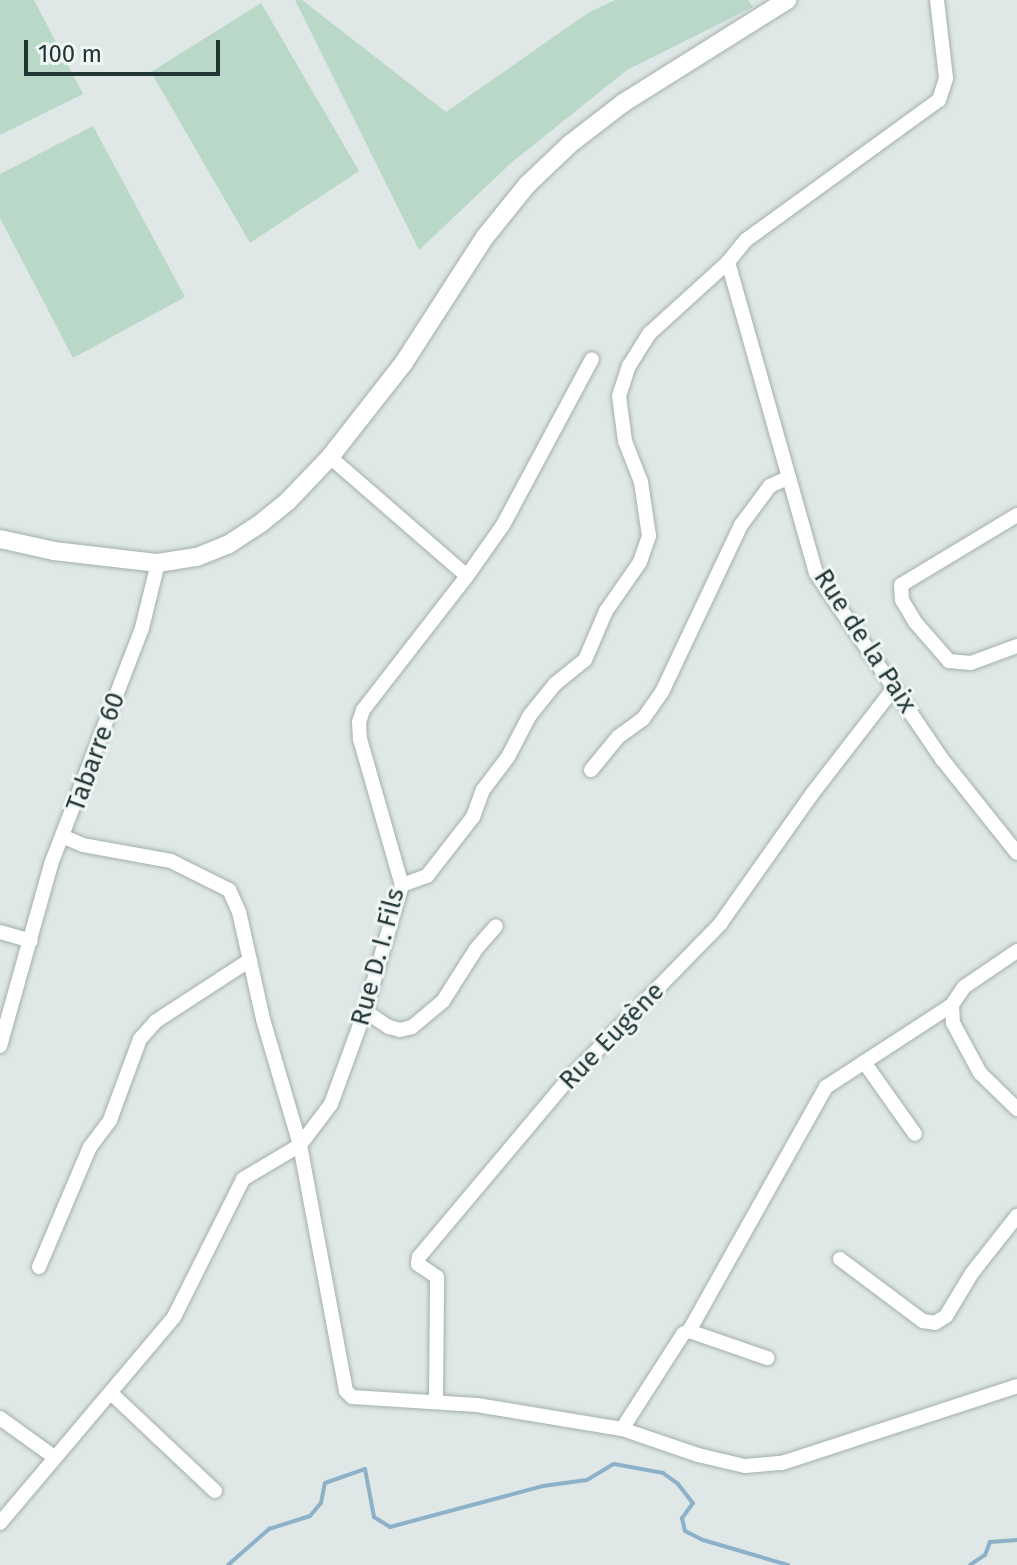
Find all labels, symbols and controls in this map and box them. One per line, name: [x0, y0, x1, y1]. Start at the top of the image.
scale bar: [28, 24, 224, 74]
text: 100 m: [38, 40, 102, 68]
street label: Rue de la Paix: [807, 563, 923, 719]
street label: Tabarre 60: [60, 688, 132, 816]
street label: Rue D. I. Fils: [345, 885, 411, 1029]
street label: Rue Eugène: [553, 976, 671, 1096]

